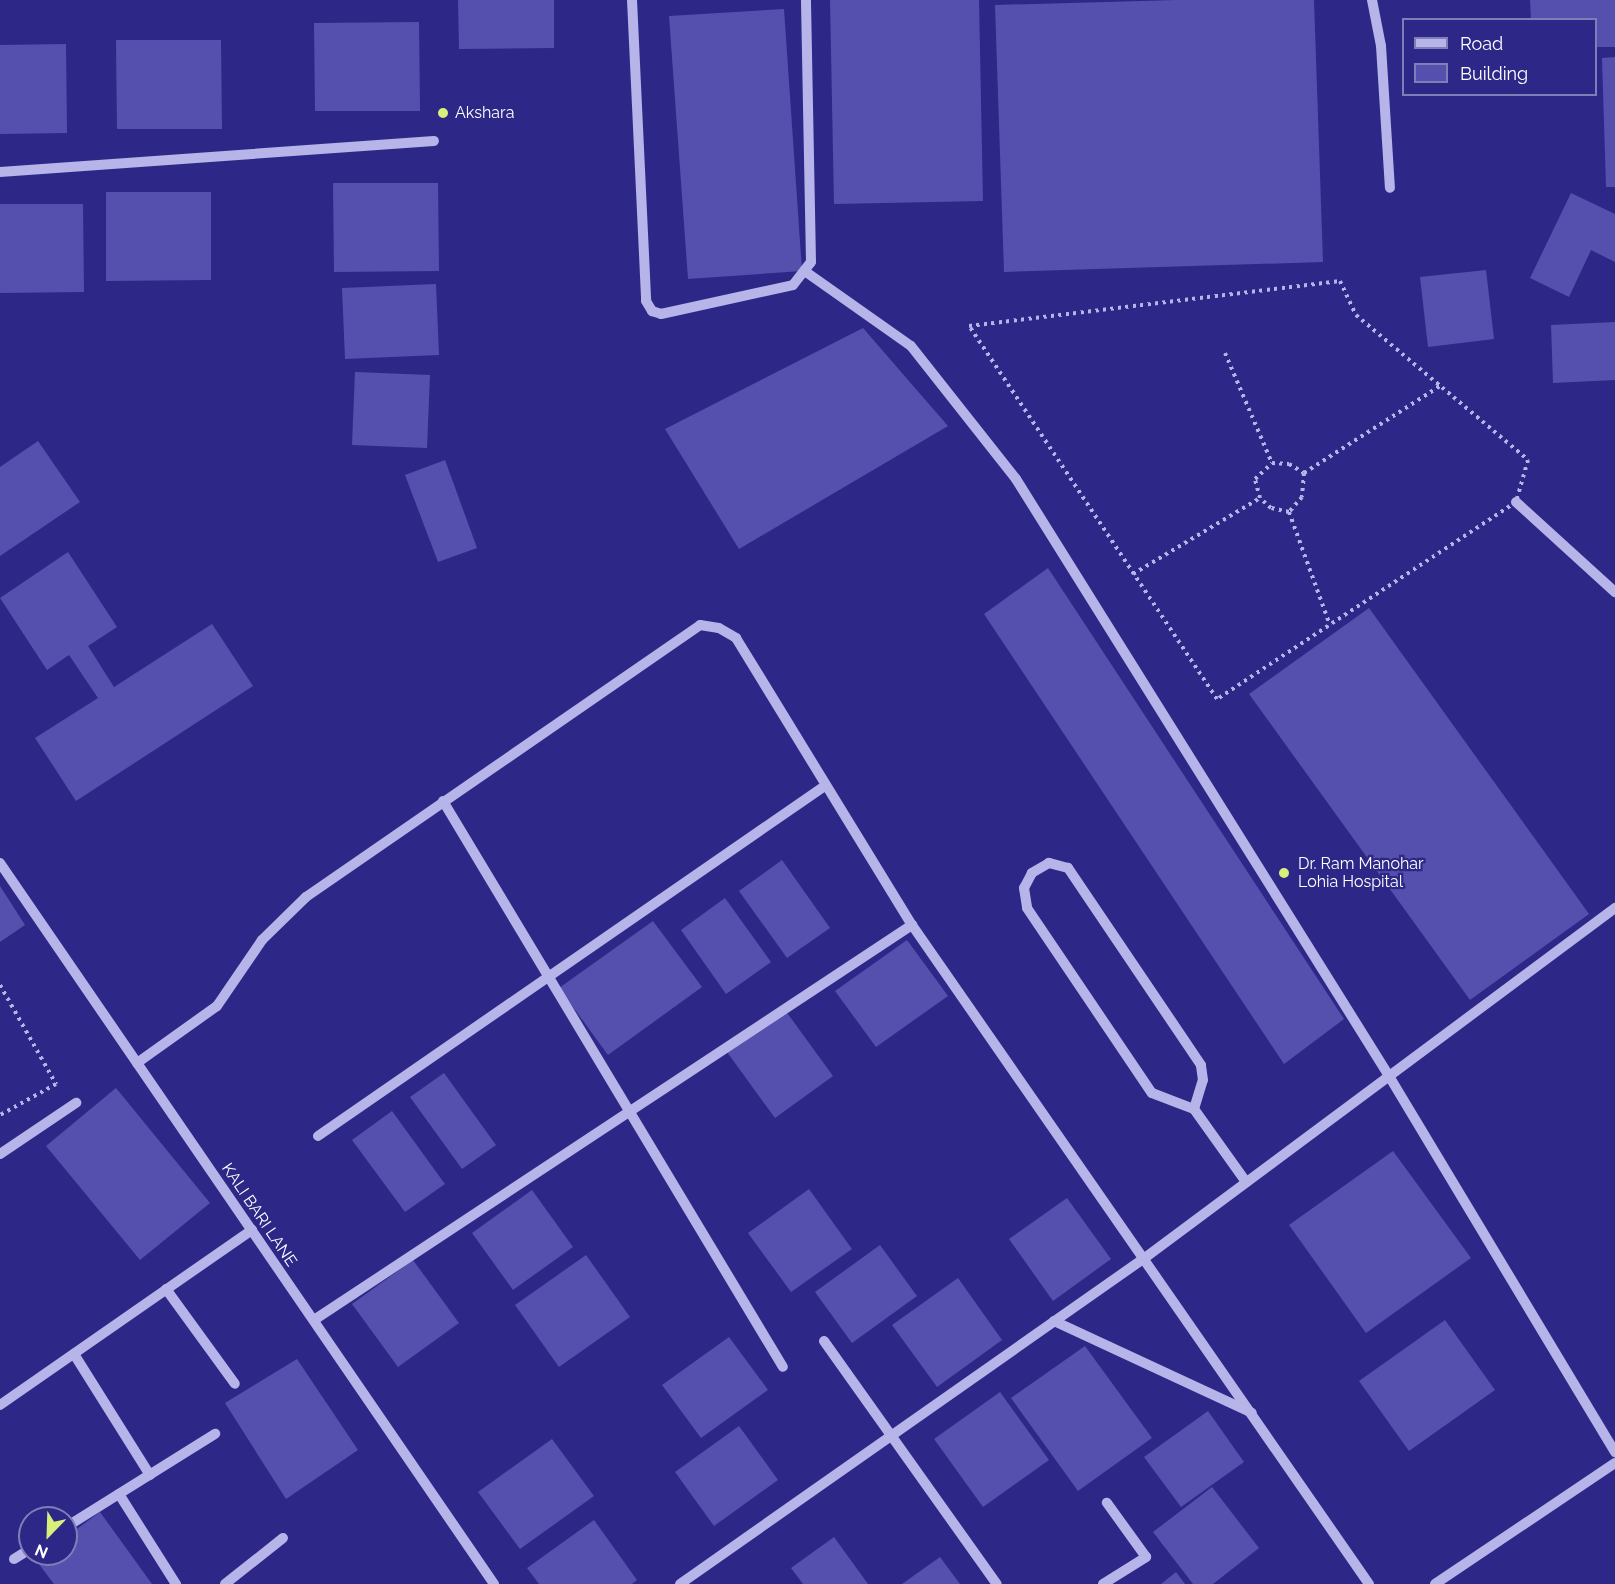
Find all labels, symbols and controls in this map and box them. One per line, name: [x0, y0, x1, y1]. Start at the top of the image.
legend: [1402, 18, 1597, 96]
text: Road: [1460, 33, 1503, 54]
text: Building: [1460, 63, 1528, 84]
place label: Akshara: [455, 103, 514, 123]
marker: Akshara: [436, 106, 450, 120]
place label: Dr. Ram Manohar Lohia Hospital: [1298, 854, 1424, 892]
marker: Dr. Ram Manohar Lohia Hospital: [1275, 864, 1293, 882]
street label: KALI BARI LANE: [217, 1160, 301, 1270]
north arrow: [18, 1506, 78, 1566]
text: N: [32, 1540, 51, 1562]

